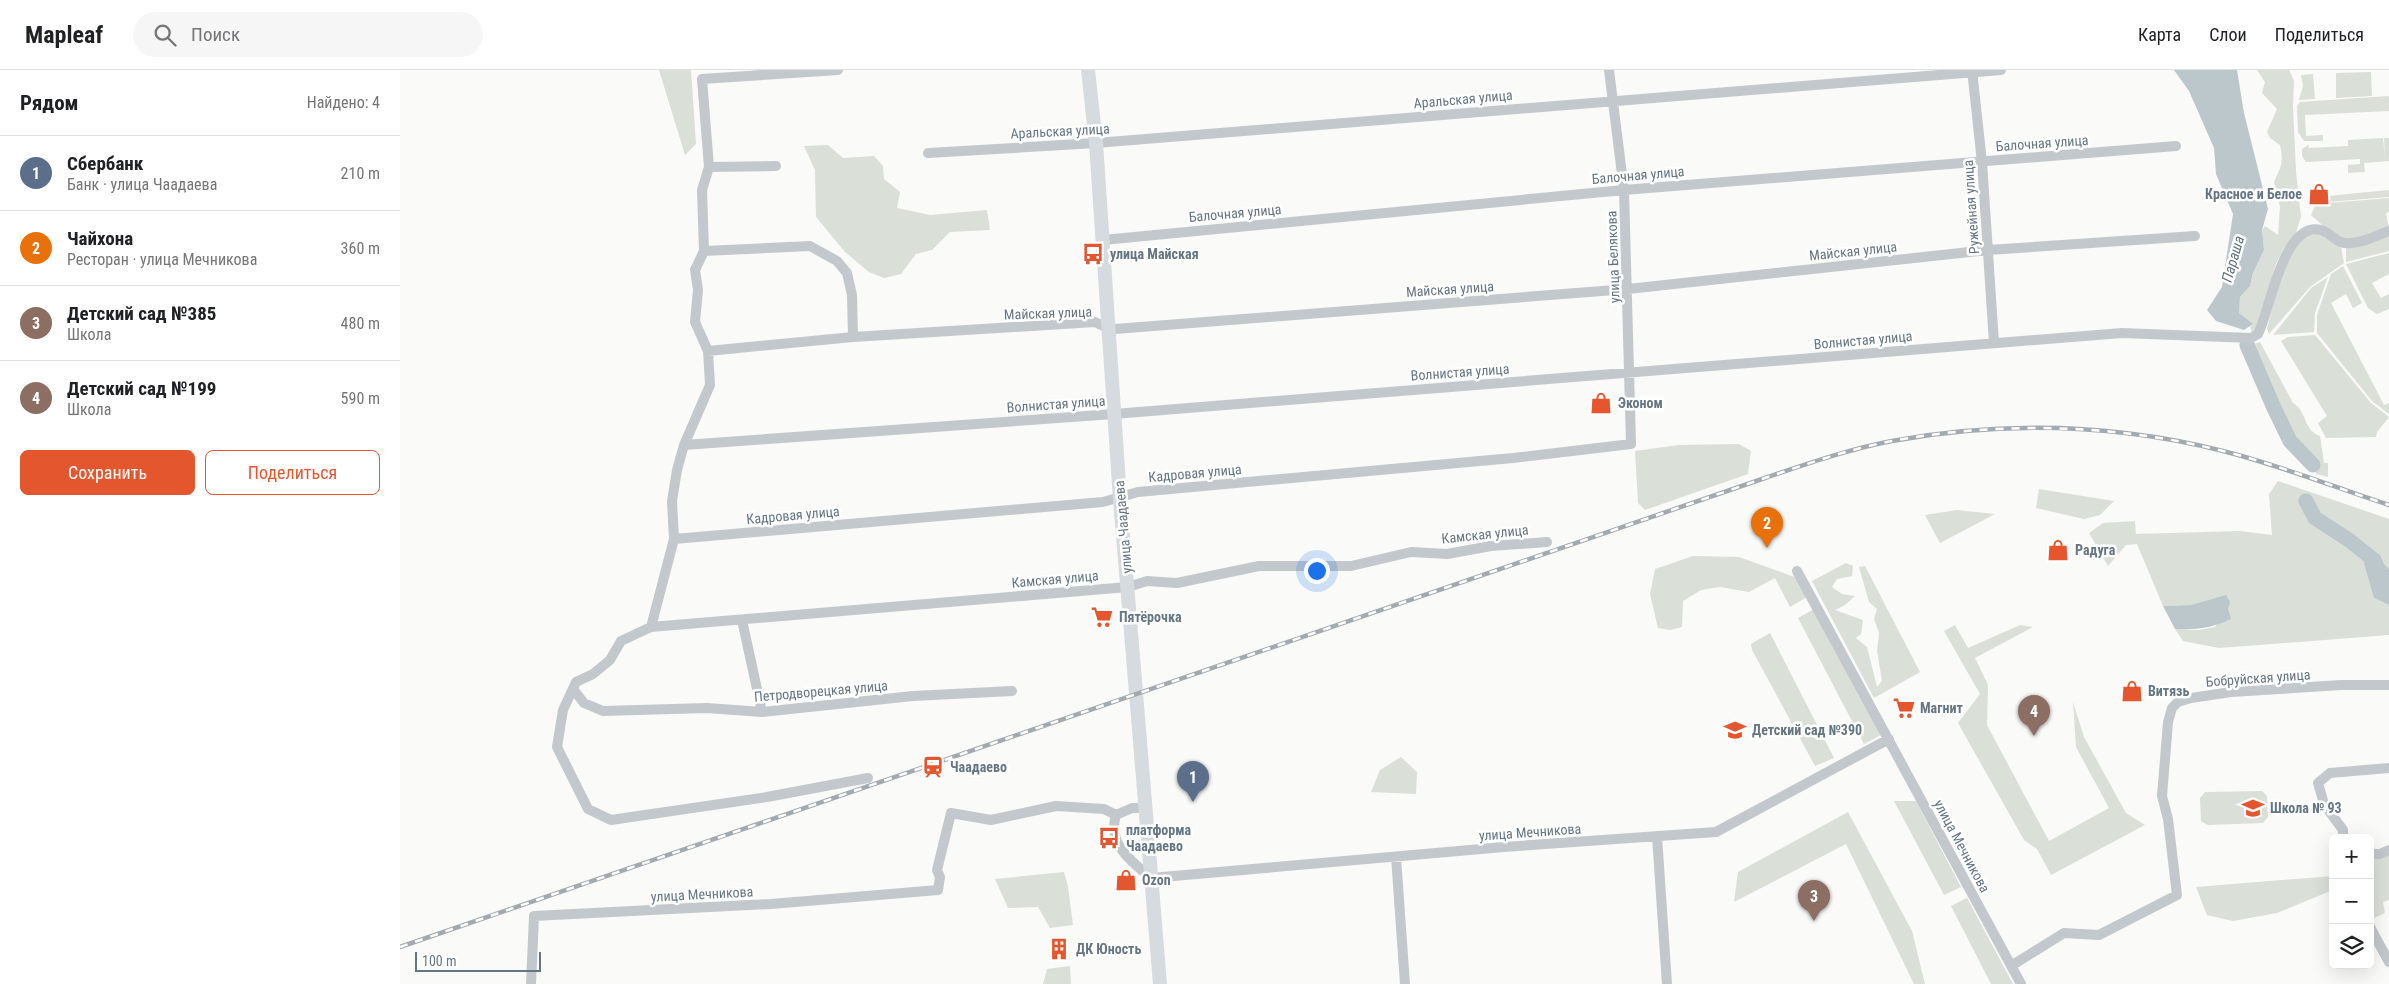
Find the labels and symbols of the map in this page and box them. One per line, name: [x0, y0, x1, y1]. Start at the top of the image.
street label: Аральская улица: [1413, 87, 1513, 111]
street label: Аральская улица: [1010, 120, 1110, 142]
street label: Балочная улица: [1995, 132, 2089, 154]
street label: Ружейная улица: [1960, 159, 1982, 255]
street label: Балочная улица: [1591, 163, 1685, 187]
shop icon: Красное и Белое: [2306, 181, 2332, 207]
place label: Красное и Белое: [2205, 186, 2302, 202]
street label: Балочная улица: [1188, 201, 1282, 225]
street label: улица Белякова: [1603, 210, 1623, 304]
water label: Параша: [2218, 234, 2248, 284]
street label: Майская улица: [1808, 238, 1898, 264]
bus stop icon: улица Майская: [1080, 241, 1106, 267]
place label: улица Майская: [1110, 246, 1199, 262]
street label: Майская улица: [1405, 278, 1495, 300]
street label: Майская улица: [1004, 303, 1092, 323]
street label: Волнистая улица: [1813, 328, 1913, 352]
street label: Волнистая улица: [1410, 361, 1510, 383]
shop icon: Эконом: [1588, 390, 1614, 416]
street label: Волнистая улица: [1006, 393, 1106, 415]
place label: Эконом: [1618, 395, 1663, 411]
street label: Кадровая улица: [1148, 461, 1242, 485]
street label: улица Чаадаева: [1111, 480, 1135, 574]
street label: Кадровая улица: [746, 503, 840, 527]
pin: 2: [1751, 507, 1783, 548]
street label: Камская улица: [1441, 521, 1529, 547]
shop icon: Радуга: [2045, 537, 2071, 563]
place label: Радуга: [2075, 542, 2116, 558]
your location: [1304, 558, 1330, 584]
street label: Камская улица: [1011, 567, 1099, 591]
supermarket icon: Пятёрочка: [1089, 604, 1115, 630]
place label: Пятёрочка: [1119, 609, 1182, 625]
street label: Бобруйская улица: [2205, 666, 2311, 690]
street label: Петродворецкая улица: [753, 677, 889, 705]
shop icon: Витязь: [2119, 678, 2145, 704]
place label: Витязь: [2148, 683, 2189, 699]
supermarket icon: Магнит: [1891, 695, 1917, 721]
pin: 4: [2018, 695, 2050, 736]
place label: Магнит: [1920, 700, 1963, 716]
school or university icon: Детский сад №390: [1722, 717, 1748, 743]
place label: Детский сад №390: [1752, 722, 1862, 738]
station icon: Чаадаево: [920, 754, 946, 780]
place label: Чаадаево: [950, 759, 1007, 775]
pin: 1: [1177, 761, 1209, 802]
school or university icon: Школа № 93: [2240, 795, 2266, 821]
street label: улица Мечникова: [1931, 797, 1993, 895]
place label: Школа № 93: [2270, 800, 2342, 816]
street label: улица Мечникова: [1478, 820, 1582, 844]
place label: платформа Чаадаево: [1126, 822, 1191, 854]
bus stop icon: платформа Чаадаево: [1096, 825, 1122, 851]
shop icon: Ozon: [1113, 867, 1139, 893]
place label: Ozon: [1142, 872, 1171, 888]
pin: 3: [1798, 880, 1830, 921]
street label: улица Мечникова: [650, 883, 754, 905]
building icon: ДК Юность: [1046, 936, 1072, 962]
place label: ДК Юность: [1076, 941, 1141, 957]
scale bar: [415, 949, 541, 972]

